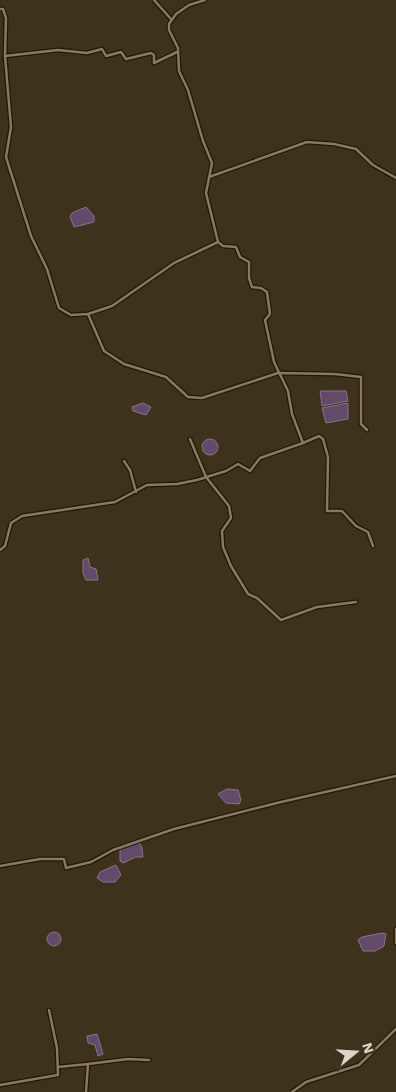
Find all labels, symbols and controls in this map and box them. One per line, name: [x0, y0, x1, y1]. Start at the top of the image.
north arrow: [331, 1027, 381, 1077]
text: N: [359, 1041, 378, 1055]

